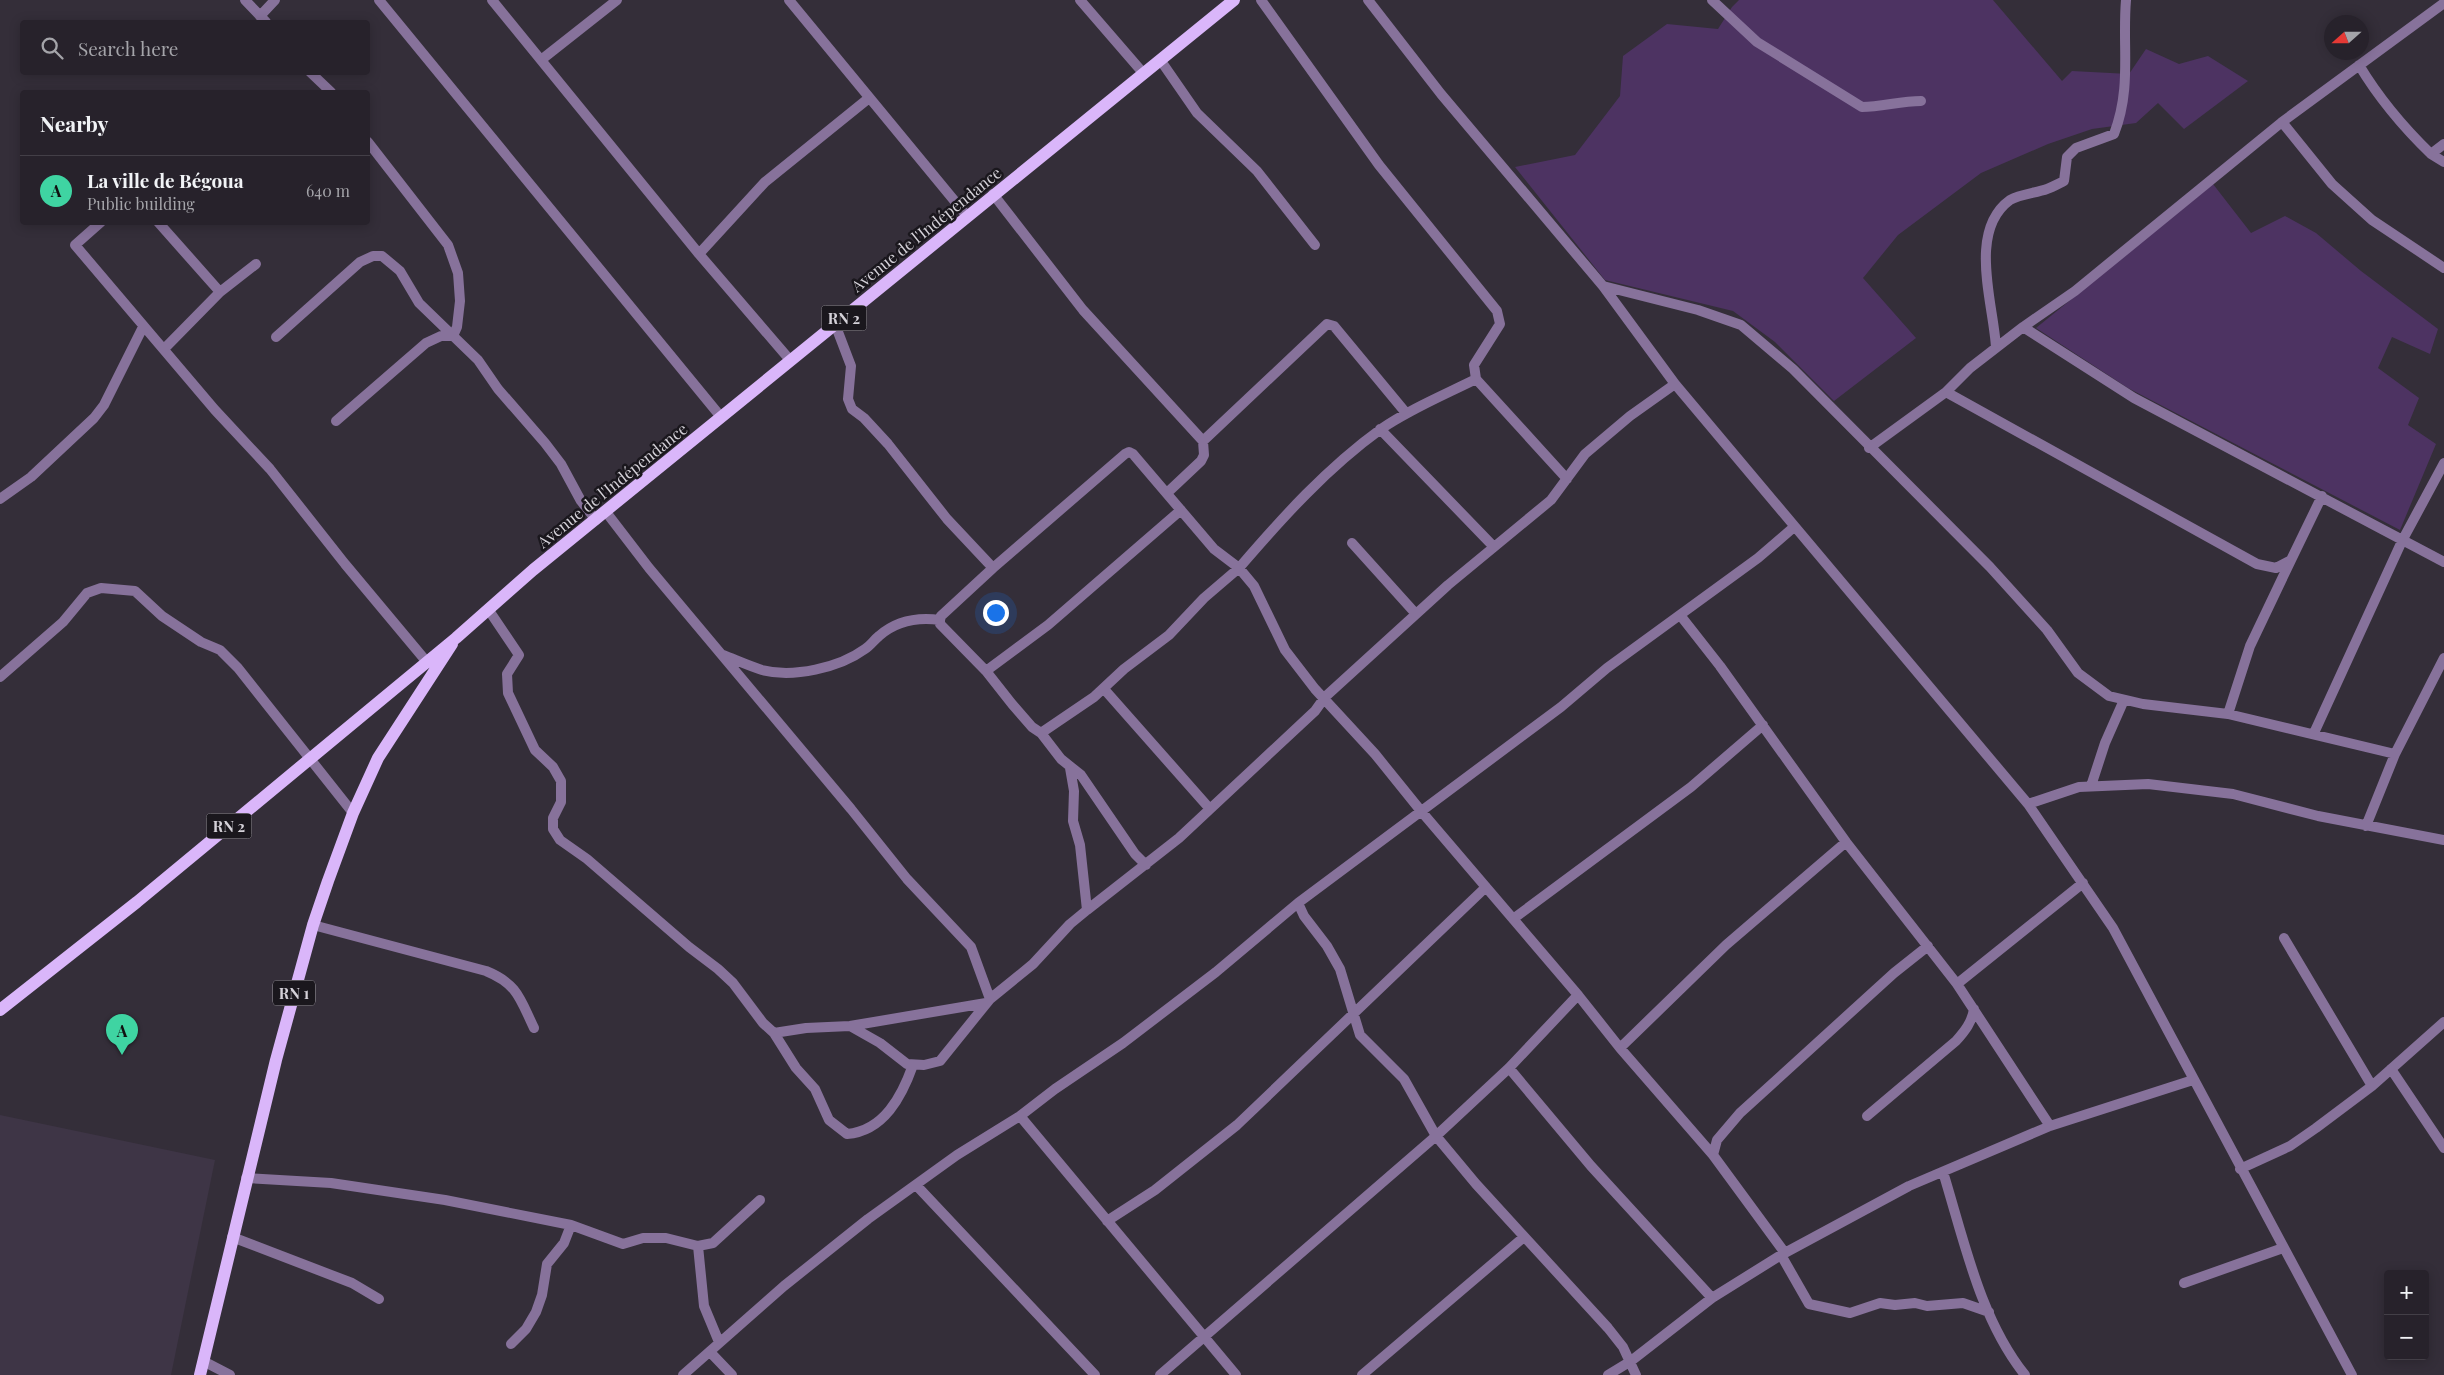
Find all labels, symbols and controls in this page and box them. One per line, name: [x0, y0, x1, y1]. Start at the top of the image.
north arrow: [2324, 15, 2369, 60]
search box: [20, 20, 370, 75]
icon: search: [38, 34, 66, 62]
text: Search here: [78, 35, 178, 61]
text: Nearby: [40, 109, 109, 137]
street label: Avenue de l'Indépendance: [846, 162, 1005, 297]
text: La ville de Bégoua: [87, 167, 244, 193]
text: A: [51, 180, 61, 201]
text: 640 m: [306, 180, 350, 201]
text: Public building: [87, 193, 195, 214]
road number: RN 2: [822, 306, 866, 330]
street label: Avenue de l'Indépendance: [532, 418, 691, 553]
your location: [983, 600, 1009, 626]
road number: RN 2: [206, 814, 252, 838]
road number: RN 1: [273, 980, 315, 1006]
pin: A: [106, 1014, 138, 1055]
map controls: [2384, 1270, 2429, 1360]
button: +: [2384, 1270, 2429, 1315]
button: −: [2384, 1315, 2429, 1360]

